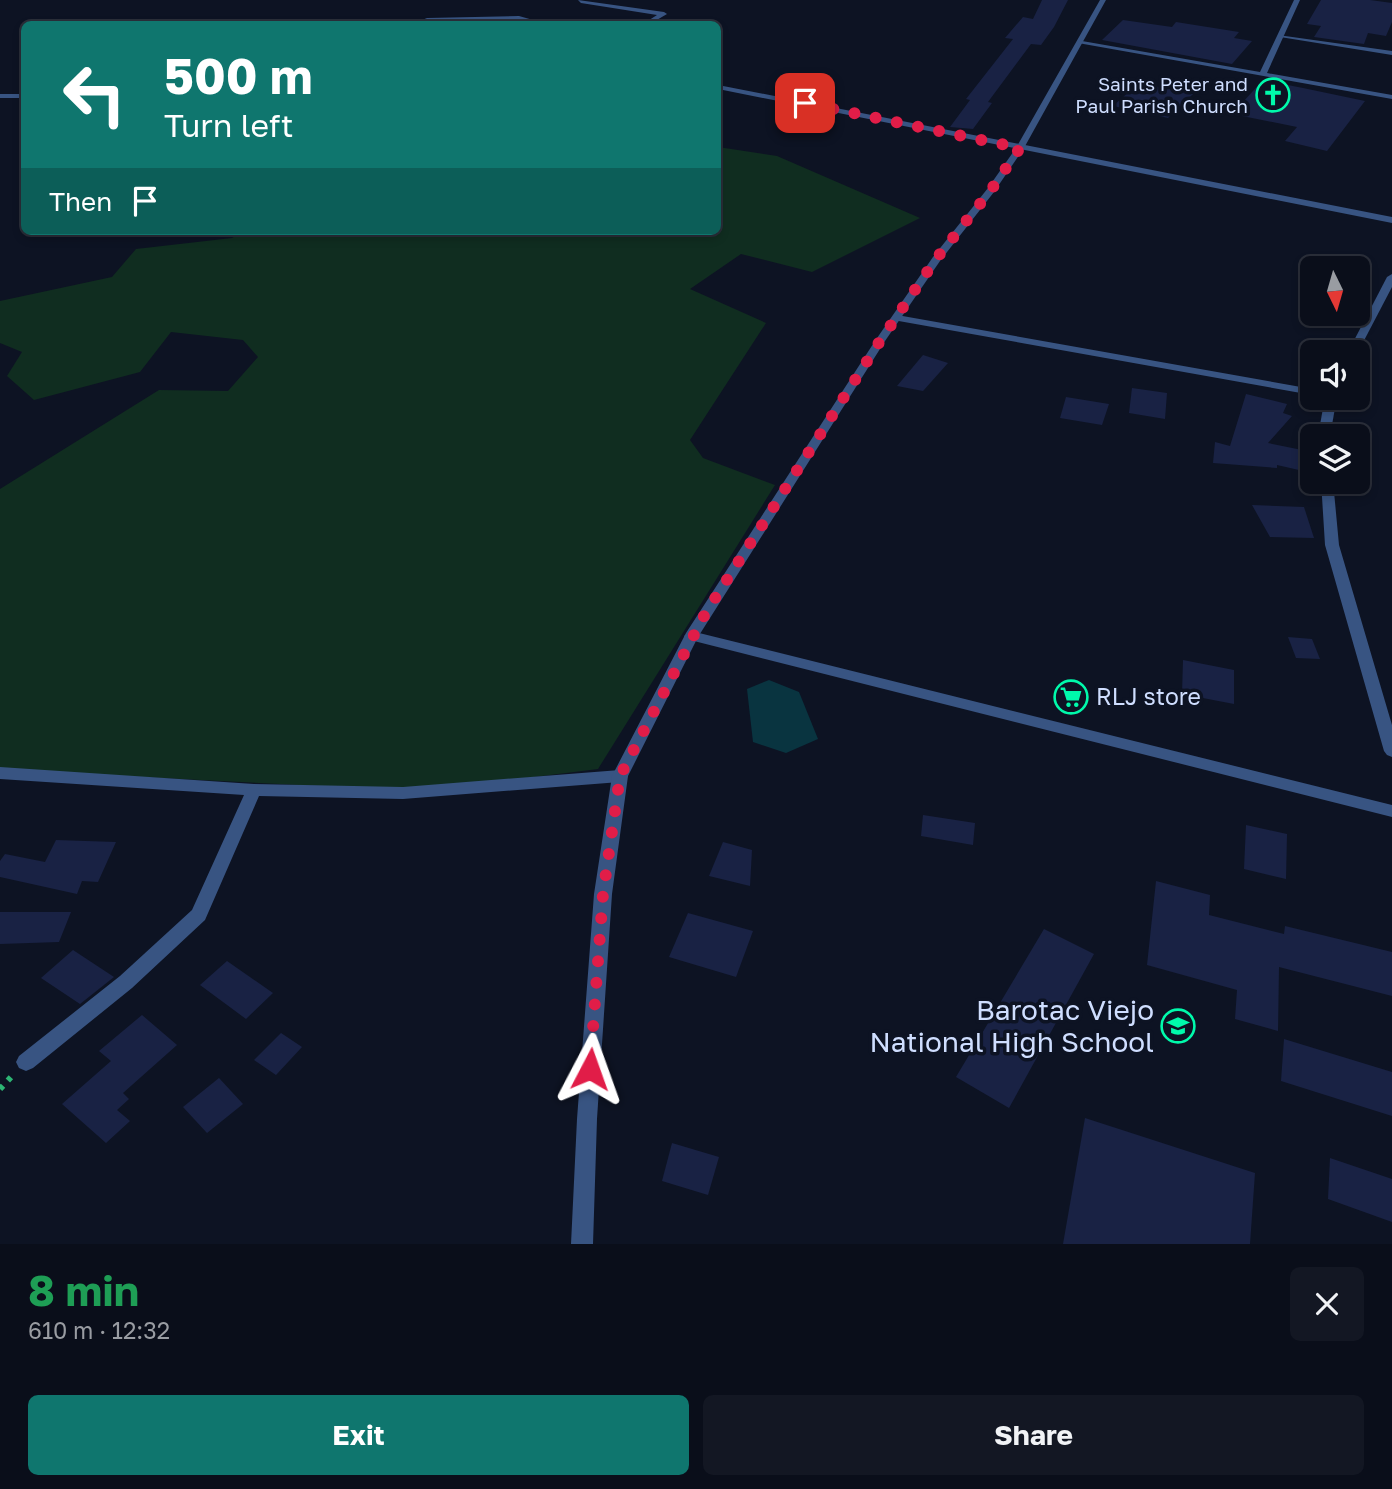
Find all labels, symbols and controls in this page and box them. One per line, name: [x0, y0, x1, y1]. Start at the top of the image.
text: 500 m: [164, 46, 313, 105]
icon: left: [49, 49, 140, 140]
place label: Saints Peter and Paul Parish Church: [1075, 72, 1248, 117]
pin: [775, 73, 835, 133]
church icon: Saints Peter and Paul Parish Church: [1254, 76, 1292, 114]
icon: arrive: [786, 84, 824, 122]
text: Turn left: [164, 106, 293, 144]
icon: arrive: [126, 182, 164, 220]
text: Then: [49, 186, 112, 217]
north arrow: [1300, 256, 1370, 326]
map controls: [1300, 256, 1370, 494]
button: sound: [1300, 340, 1370, 410]
button: layers: [1300, 424, 1370, 494]
supermarket icon: RLJ store: [1052, 678, 1090, 716]
place label: RLJ store: [1096, 682, 1201, 710]
place label: Barotac Viejo National High School: [869, 993, 1154, 1058]
school or university icon: Barotac Viejo National High School: [1159, 1007, 1197, 1045]
position arrow: [553, 1032, 627, 1106]
text: 8 min: [28, 1265, 139, 1315]
button: close: [1290, 1267, 1364, 1341]
text: 610 m · 12:32: [28, 1316, 170, 1344]
button: Exit: [28, 1395, 689, 1475]
button: Share: [703, 1395, 1364, 1475]

